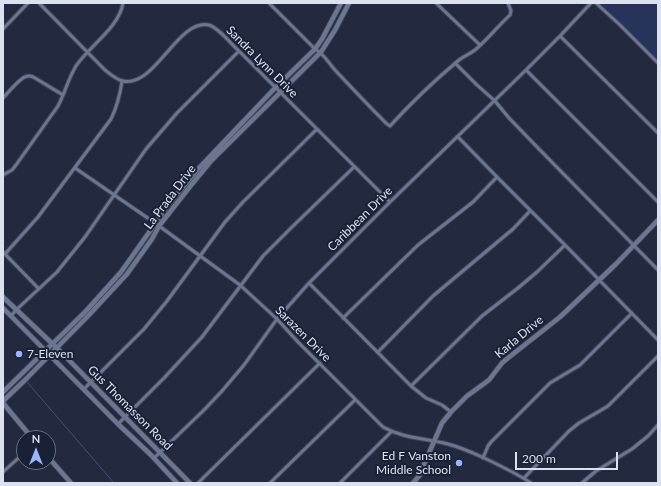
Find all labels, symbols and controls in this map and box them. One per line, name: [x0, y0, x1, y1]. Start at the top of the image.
street label: Sandra Lynn Drive: [223, 23, 301, 101]
street label: La Prada Drive: [141, 162, 199, 232]
street label: Caribbean Drive: [325, 184, 395, 254]
street label: Sarazen Drive: [272, 303, 334, 365]
street label: Karla Drive: [492, 313, 546, 361]
place label: 7-Eleven: [27, 347, 73, 361]
marker: 7-Eleven: [14, 349, 24, 359]
street label: Gus Thomasson Road: [85, 363, 175, 453]
north arrow: [16, 430, 56, 470]
text: N: [32, 432, 40, 445]
scale bar: [517, 444, 620, 470]
place label: Ed F Vanston Middle School: [376, 449, 451, 477]
text: 200 m: [522, 451, 556, 466]
marker: Ed F Vanston Middle School: [454, 458, 464, 468]

